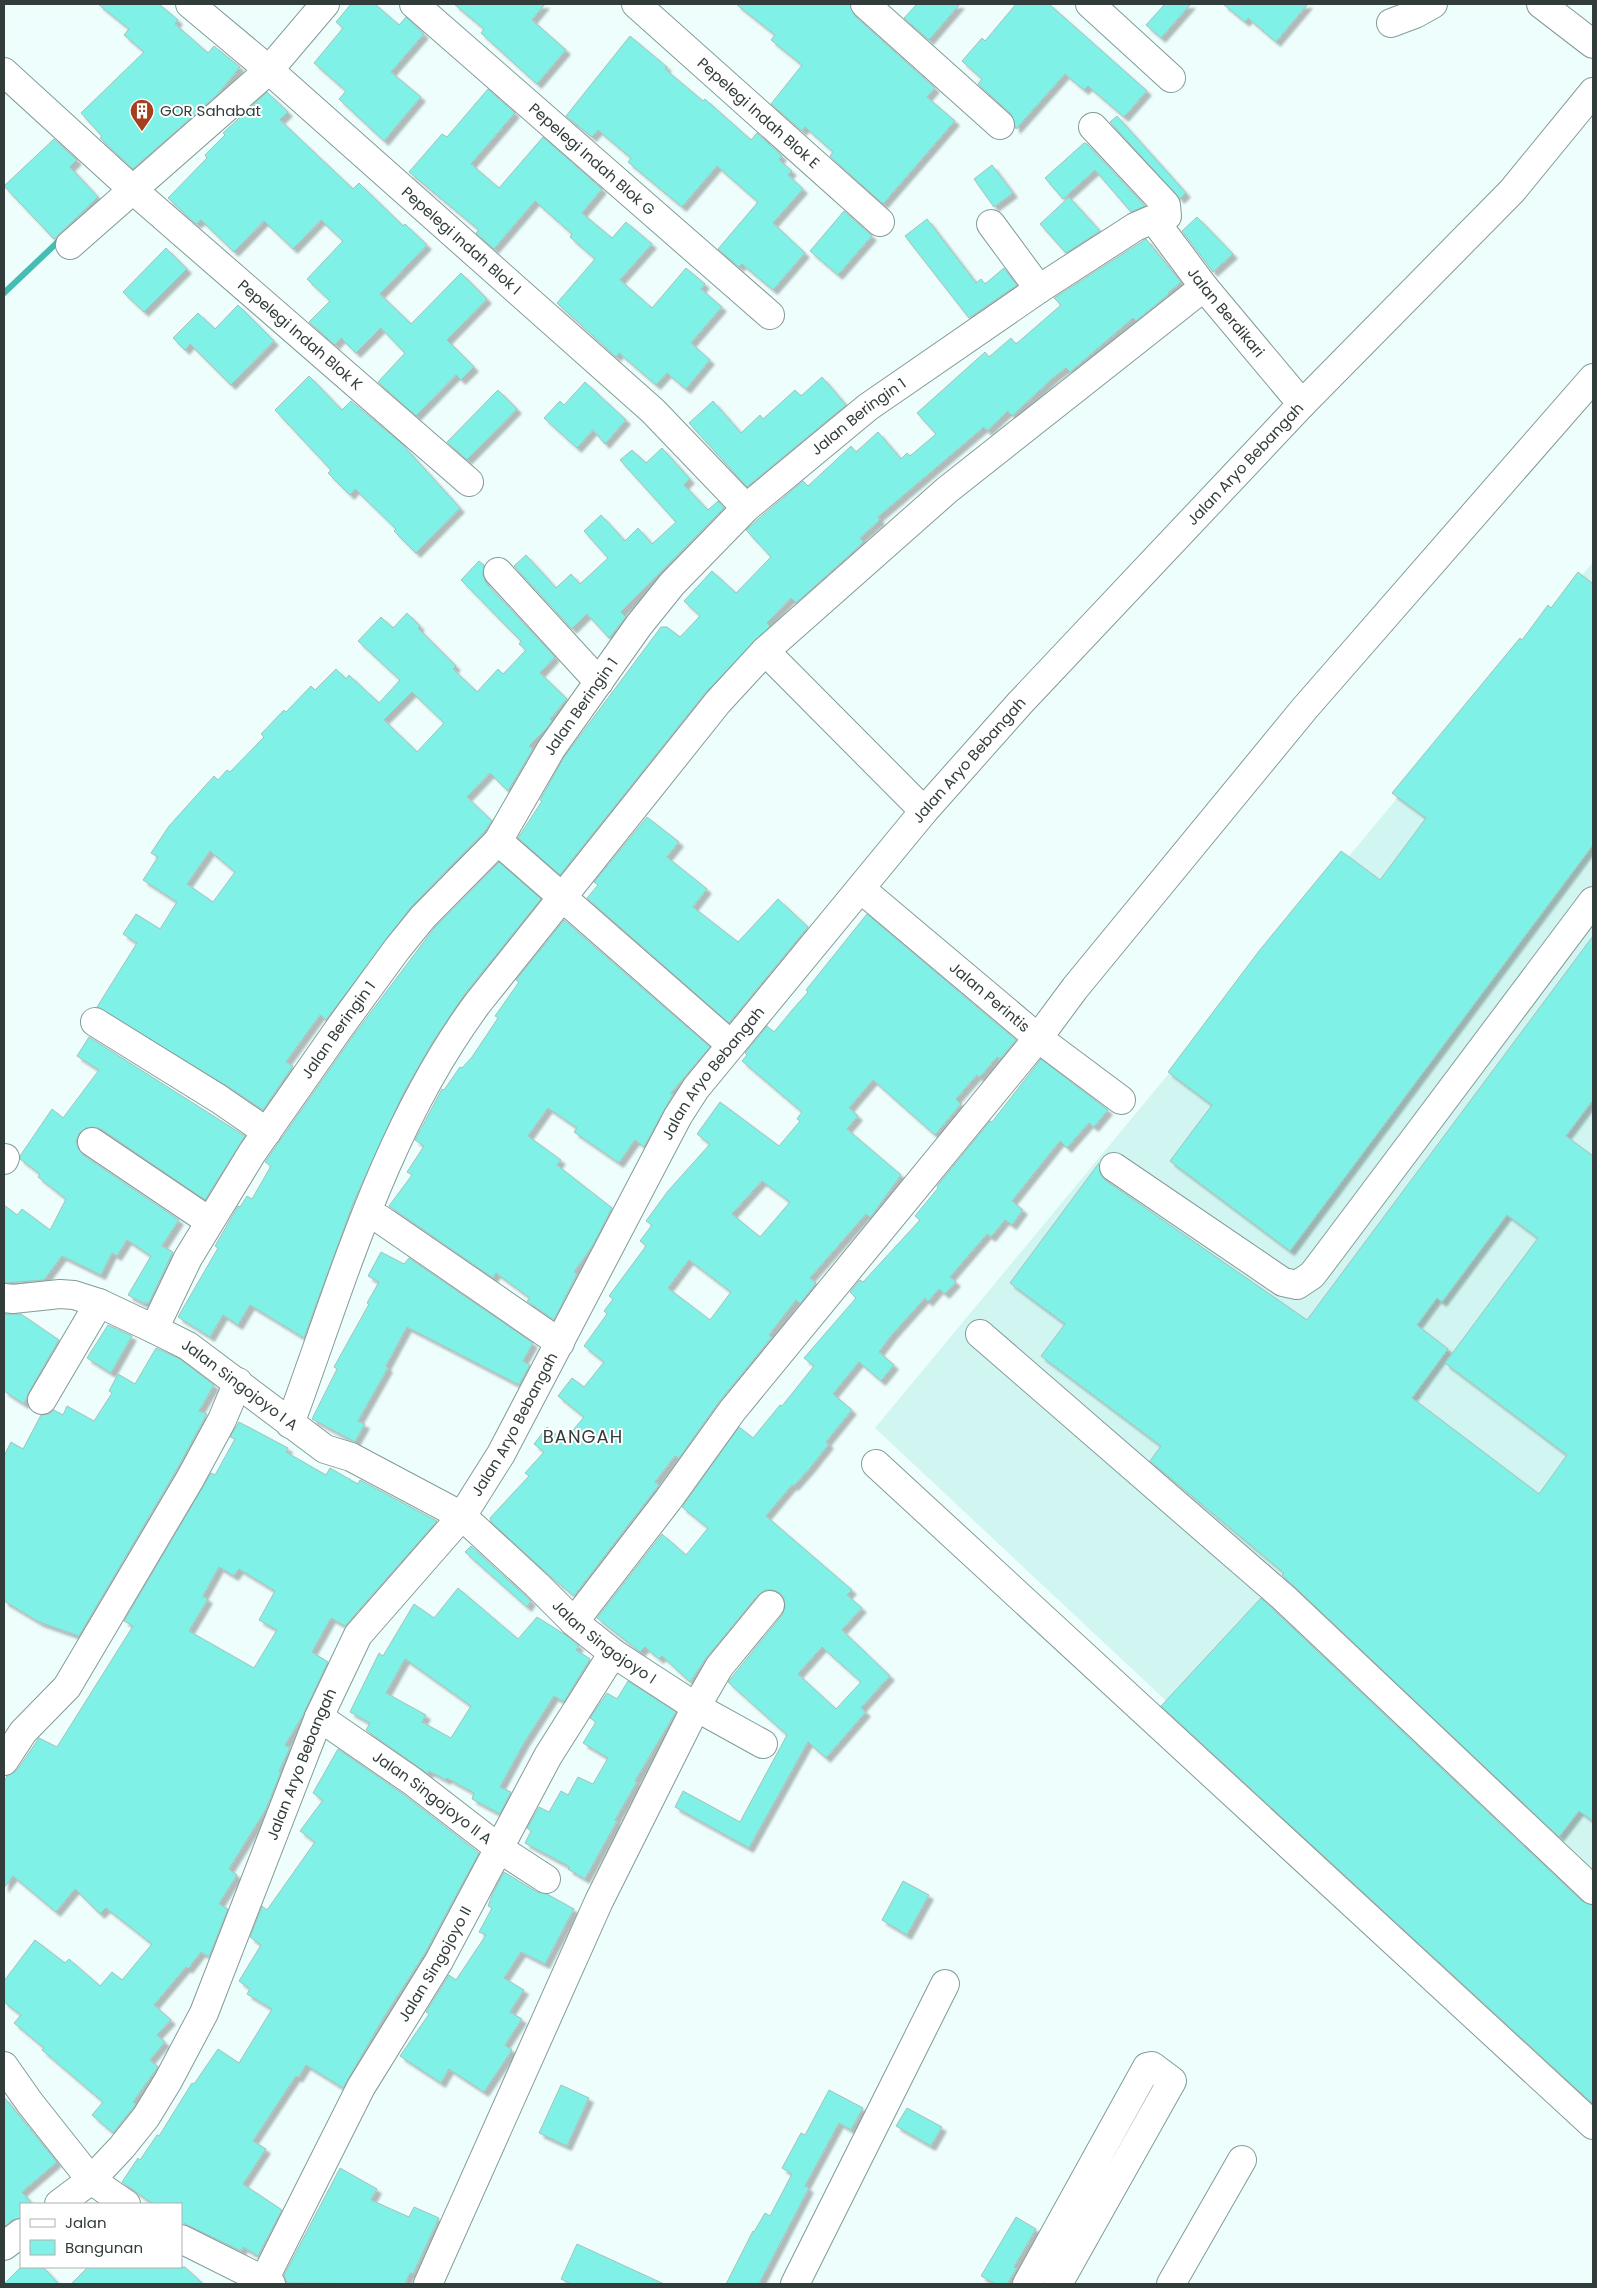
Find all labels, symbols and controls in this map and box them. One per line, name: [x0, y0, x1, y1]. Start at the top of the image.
street label: Pepelegi Indah Blok E: [693, 53, 824, 173]
building icon: GOR Sahabat: [129, 98, 155, 132]
street label: Pepelegi Indah Blok G: [524, 98, 660, 220]
place label: GOR Sahabat: [160, 100, 261, 121]
street label: Pepelegi Indah Blok I: [397, 181, 526, 299]
street label: Jalan Berdikari: [1183, 263, 1269, 361]
street label: Pepelegi Indah Blok K: [233, 275, 367, 395]
street label: Jalan Beringin 1: [806, 373, 910, 460]
street label: Jalan Aryo Bebangah: [1182, 398, 1308, 530]
street label: Jalan Beringin 1: [539, 653, 623, 759]
street label: Jalan Aryo Bebangah: [907, 692, 1030, 827]
street label: Jalan Perintis: [945, 957, 1035, 1037]
street label: Jalan Beringin 1: [296, 977, 380, 1083]
street label: Jalan Aryo Bebangah: [656, 1002, 769, 1144]
street label: Jalan Singojoyo I A: [178, 1334, 302, 1435]
street label: Jalan Aryo Bebangah: [466, 1348, 562, 1500]
district label: BANGAH: [543, 1424, 623, 1449]
street label: Jalan Singojoyo I: [548, 1595, 660, 1688]
street label: Jalan Aryo Bebangah: [261, 1685, 341, 1843]
street label: Jalan Singojoyo II A: [368, 1746, 497, 1849]
street label: Jalan Singojoyo II: [393, 1902, 476, 2026]
legend: [20, 2203, 182, 2268]
text: Jalan: [65, 2212, 107, 2233]
text: Bangunan: [65, 2237, 143, 2258]

